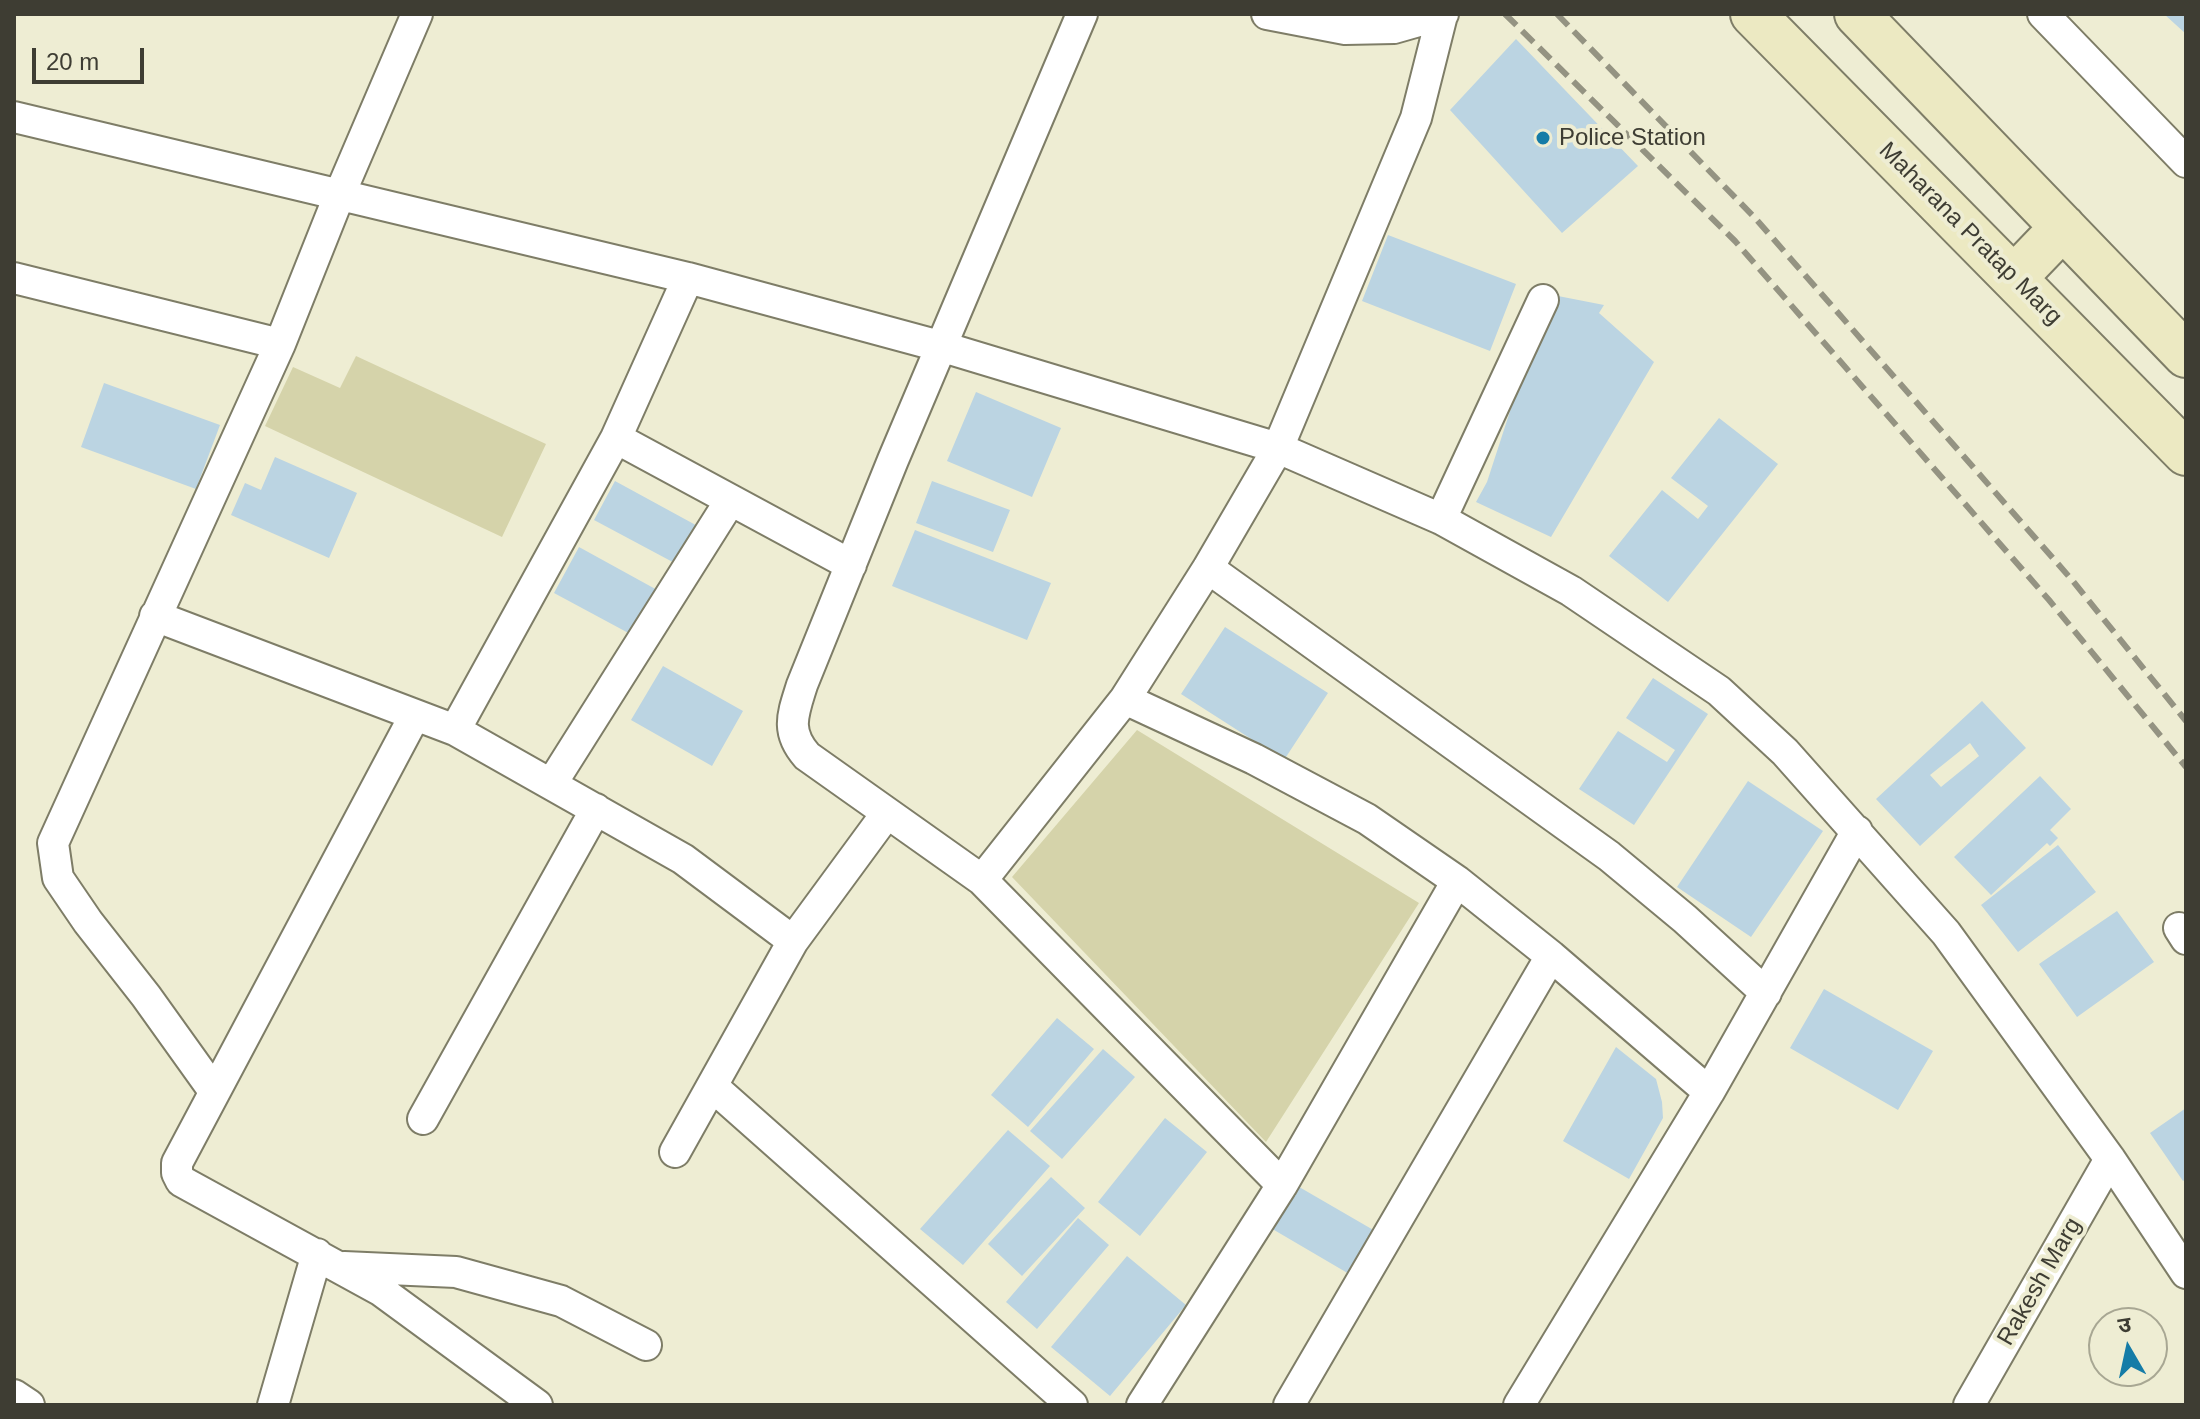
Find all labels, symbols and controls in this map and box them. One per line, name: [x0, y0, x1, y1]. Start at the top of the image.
scale bar: [36, 32, 148, 82]
text: 20 m: [46, 48, 99, 75]
place label: Police Station: [1559, 124, 1706, 152]
marker: Police Station: [1534, 129, 1552, 147]
street label: Maharana Pratap Marg: [1873, 137, 2067, 331]
street label: Rakesh Marg: [1992, 1213, 2088, 1351]
north arrow: [2088, 1307, 2168, 1387]
text: उ: [2116, 1311, 2133, 1338]

